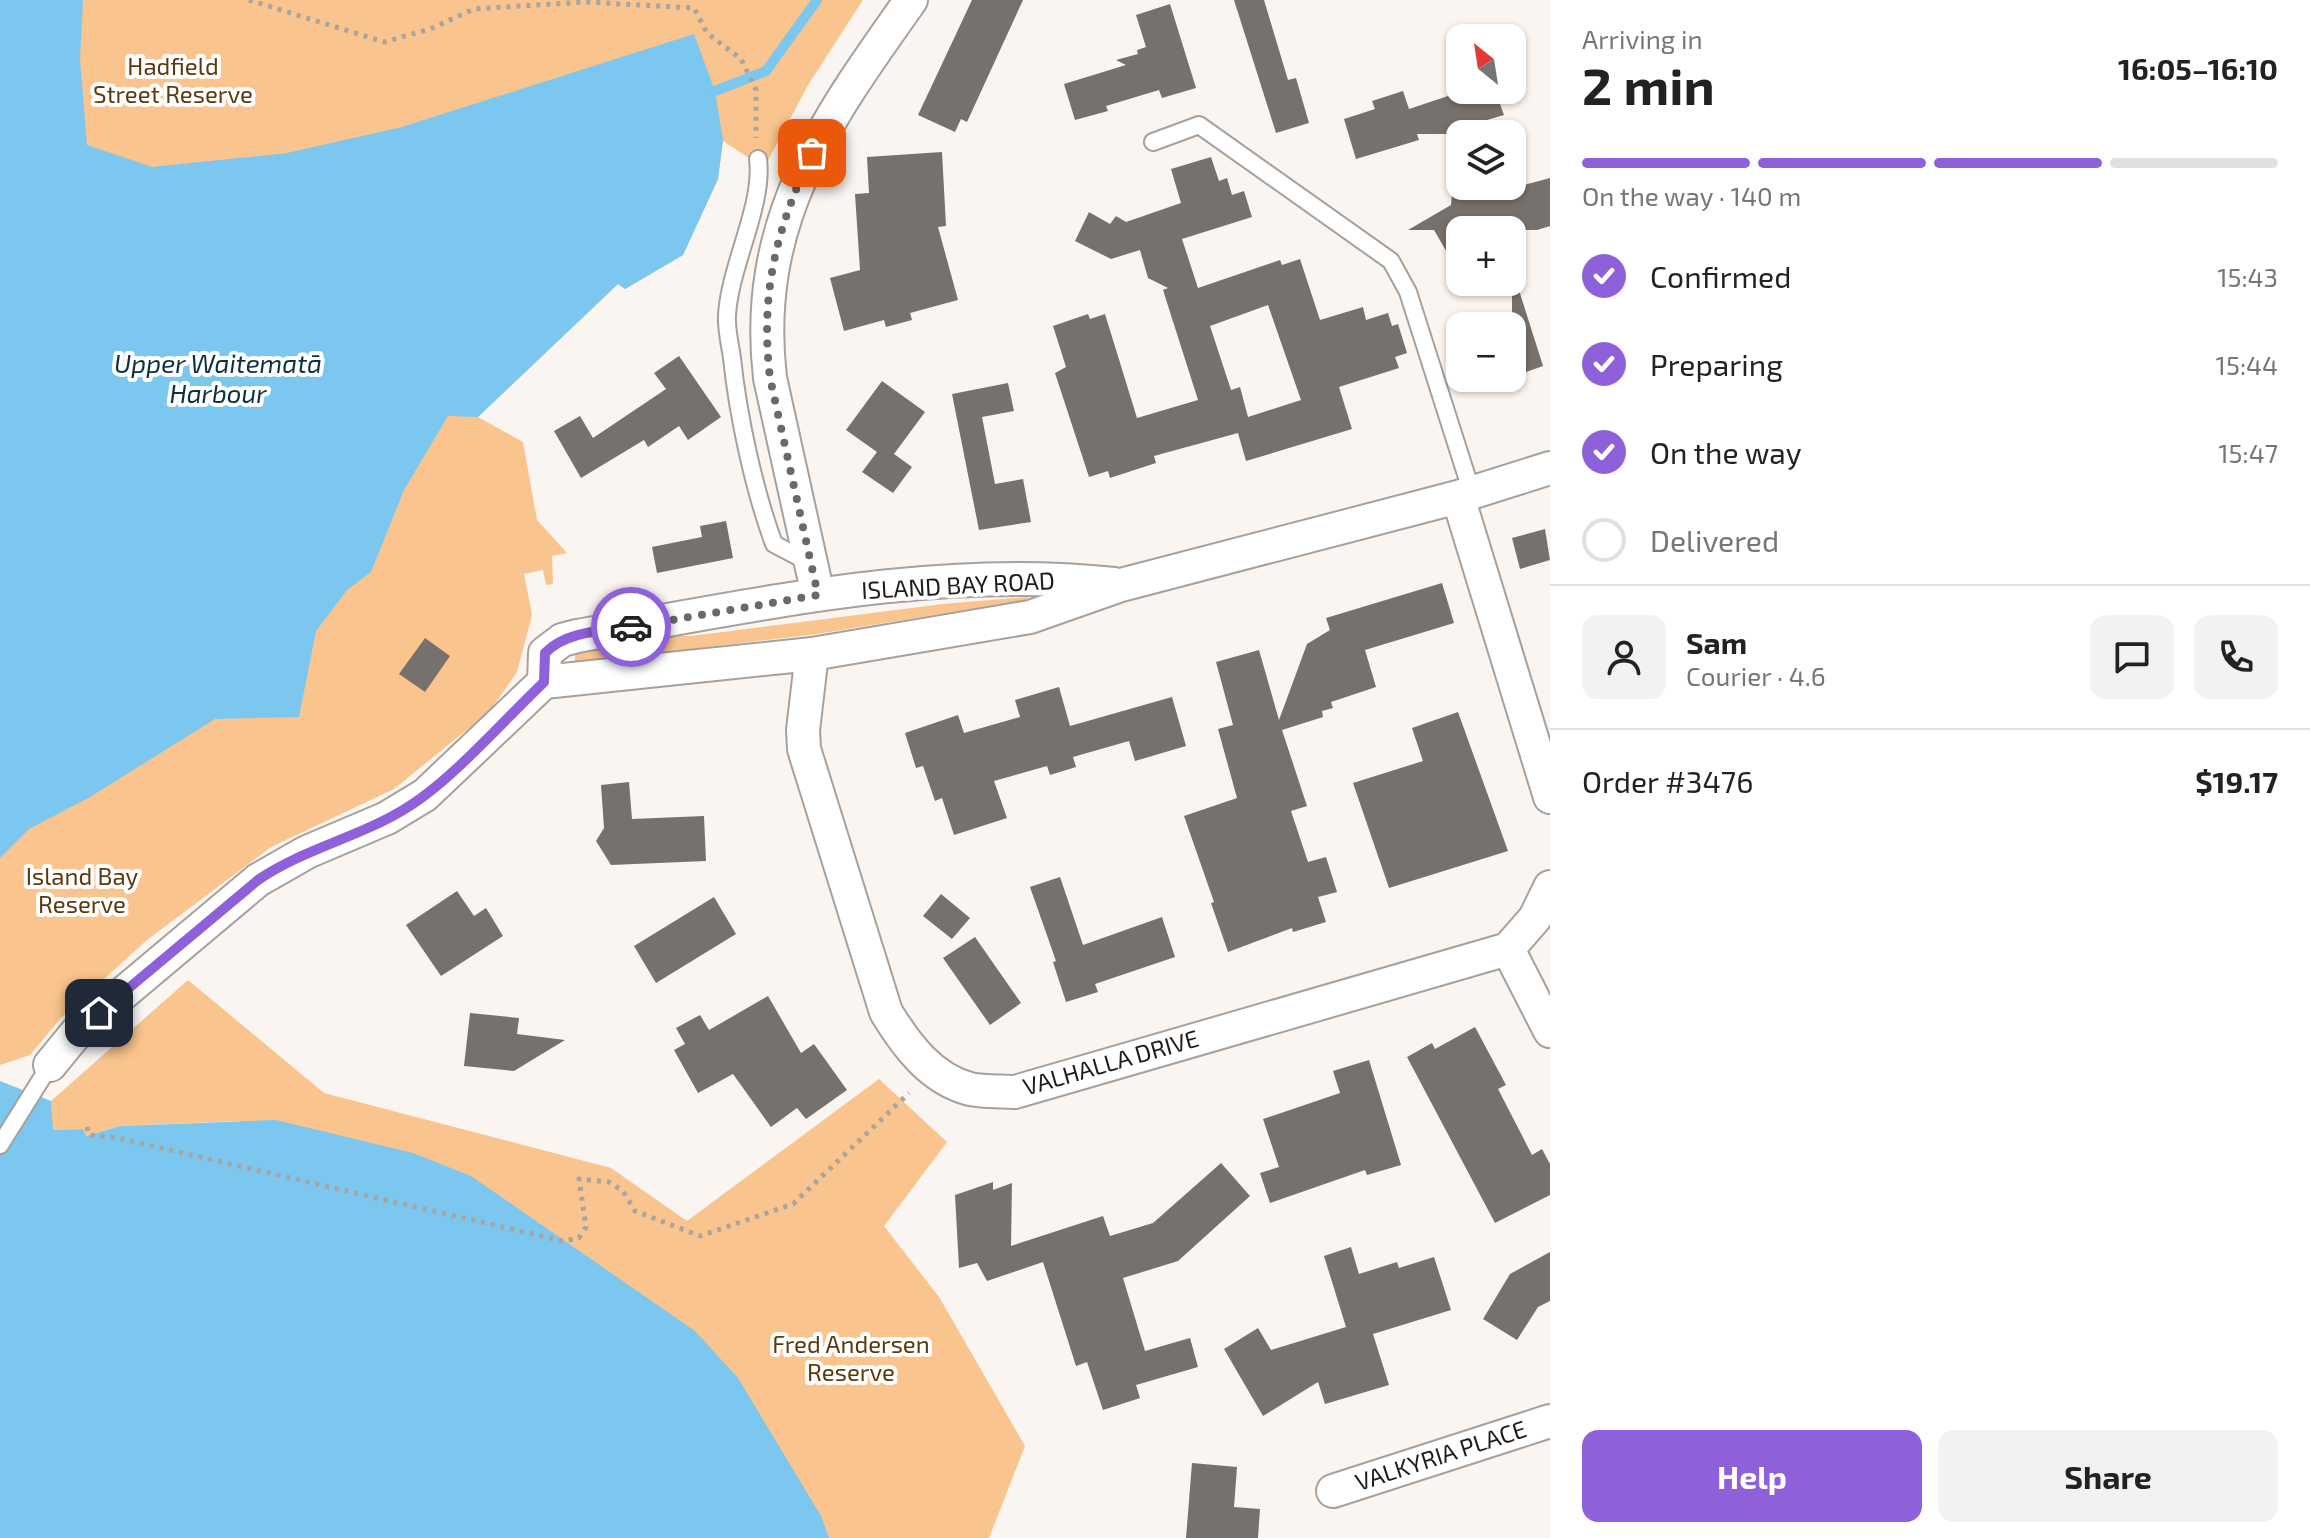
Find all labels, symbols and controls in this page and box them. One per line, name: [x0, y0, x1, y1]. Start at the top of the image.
text: Arriving in: [1582, 23, 1703, 54]
north arrow: [1446, 24, 1526, 104]
map controls: [1446, 24, 1526, 392]
text: 16:05–16:10: [2118, 50, 2278, 86]
park label: Hadfield Street Reserve: [93, 51, 253, 108]
text: 2 min: [1582, 53, 1715, 115]
pin: [778, 119, 846, 187]
button: layers: [1446, 120, 1526, 200]
icon: bag: [790, 131, 834, 175]
text: On the way · 140 m: [1582, 180, 1801, 211]
button: +: [1446, 216, 1526, 296]
icon: check: [1582, 254, 1626, 298]
text: Confirmed: [1650, 258, 1791, 294]
text: 15:43: [2217, 261, 2278, 292]
button: −: [1446, 312, 1526, 392]
icon: check: [1582, 342, 1626, 386]
text: Preparing: [1650, 346, 1783, 382]
water label: Upper Waitematā Harbour: [114, 347, 322, 408]
text: 15:44: [2216, 349, 2278, 380]
icon: check: [1582, 430, 1626, 474]
text: On the way: [1650, 434, 1802, 470]
text: 15:47: [2218, 437, 2278, 468]
text: Delivered: [1650, 522, 1779, 558]
street label: ISLAND BAY ROAD: [860, 565, 1055, 604]
courier: [591, 587, 671, 667]
icon: car: [609, 605, 653, 649]
button: person: [1582, 615, 1666, 699]
button: chat: [2090, 615, 2174, 699]
button: phone: [2194, 615, 2278, 699]
text: Sam: [1686, 624, 1747, 660]
text: Courier · 4.6: [1686, 660, 1826, 691]
text: Order #3476: [1582, 763, 1753, 799]
text: $19.17: [2195, 763, 2278, 799]
park label: Island Bay Reserve: [26, 861, 139, 918]
pin: [65, 979, 133, 1047]
icon: home: [77, 991, 121, 1035]
street label: VALHALLA DRIVE: [1019, 1023, 1202, 1101]
park label: Fred Andersen Reserve: [772, 1329, 930, 1386]
street label: VALKYRIA PLACE: [1351, 1413, 1530, 1496]
button: Help: [1582, 1430, 1922, 1522]
button: Share: [1938, 1430, 2278, 1522]

